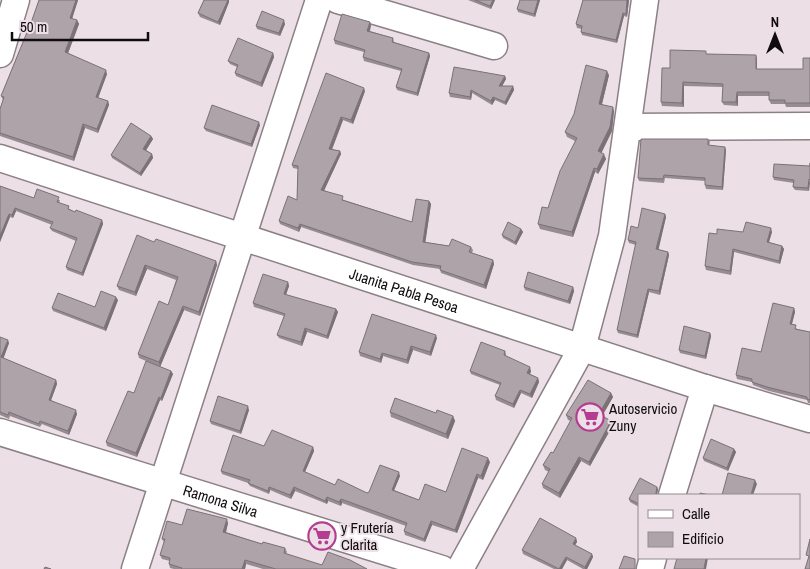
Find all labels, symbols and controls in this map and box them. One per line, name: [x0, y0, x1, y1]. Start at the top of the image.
scale bar: [12, 10, 149, 42]
north arrow: [750, 10, 800, 60]
text: N: [771, 13, 779, 31]
text: 50 m: [20, 16, 47, 37]
street label: Juanita Pabla Pesoa: [347, 262, 461, 317]
place label: Autoservicio Zuny: [608, 398, 678, 436]
supermarket icon: Autoservicio Zuny: [575, 402, 605, 432]
street label: Ramona Silva: [181, 479, 261, 522]
legend: [638, 494, 800, 559]
text: Calle: [682, 503, 710, 524]
place label: y Frutería Clarita: [341, 517, 394, 555]
supermarket icon: y Frutería Clarita: [307, 521, 337, 551]
text: Edificio: [682, 528, 724, 549]

